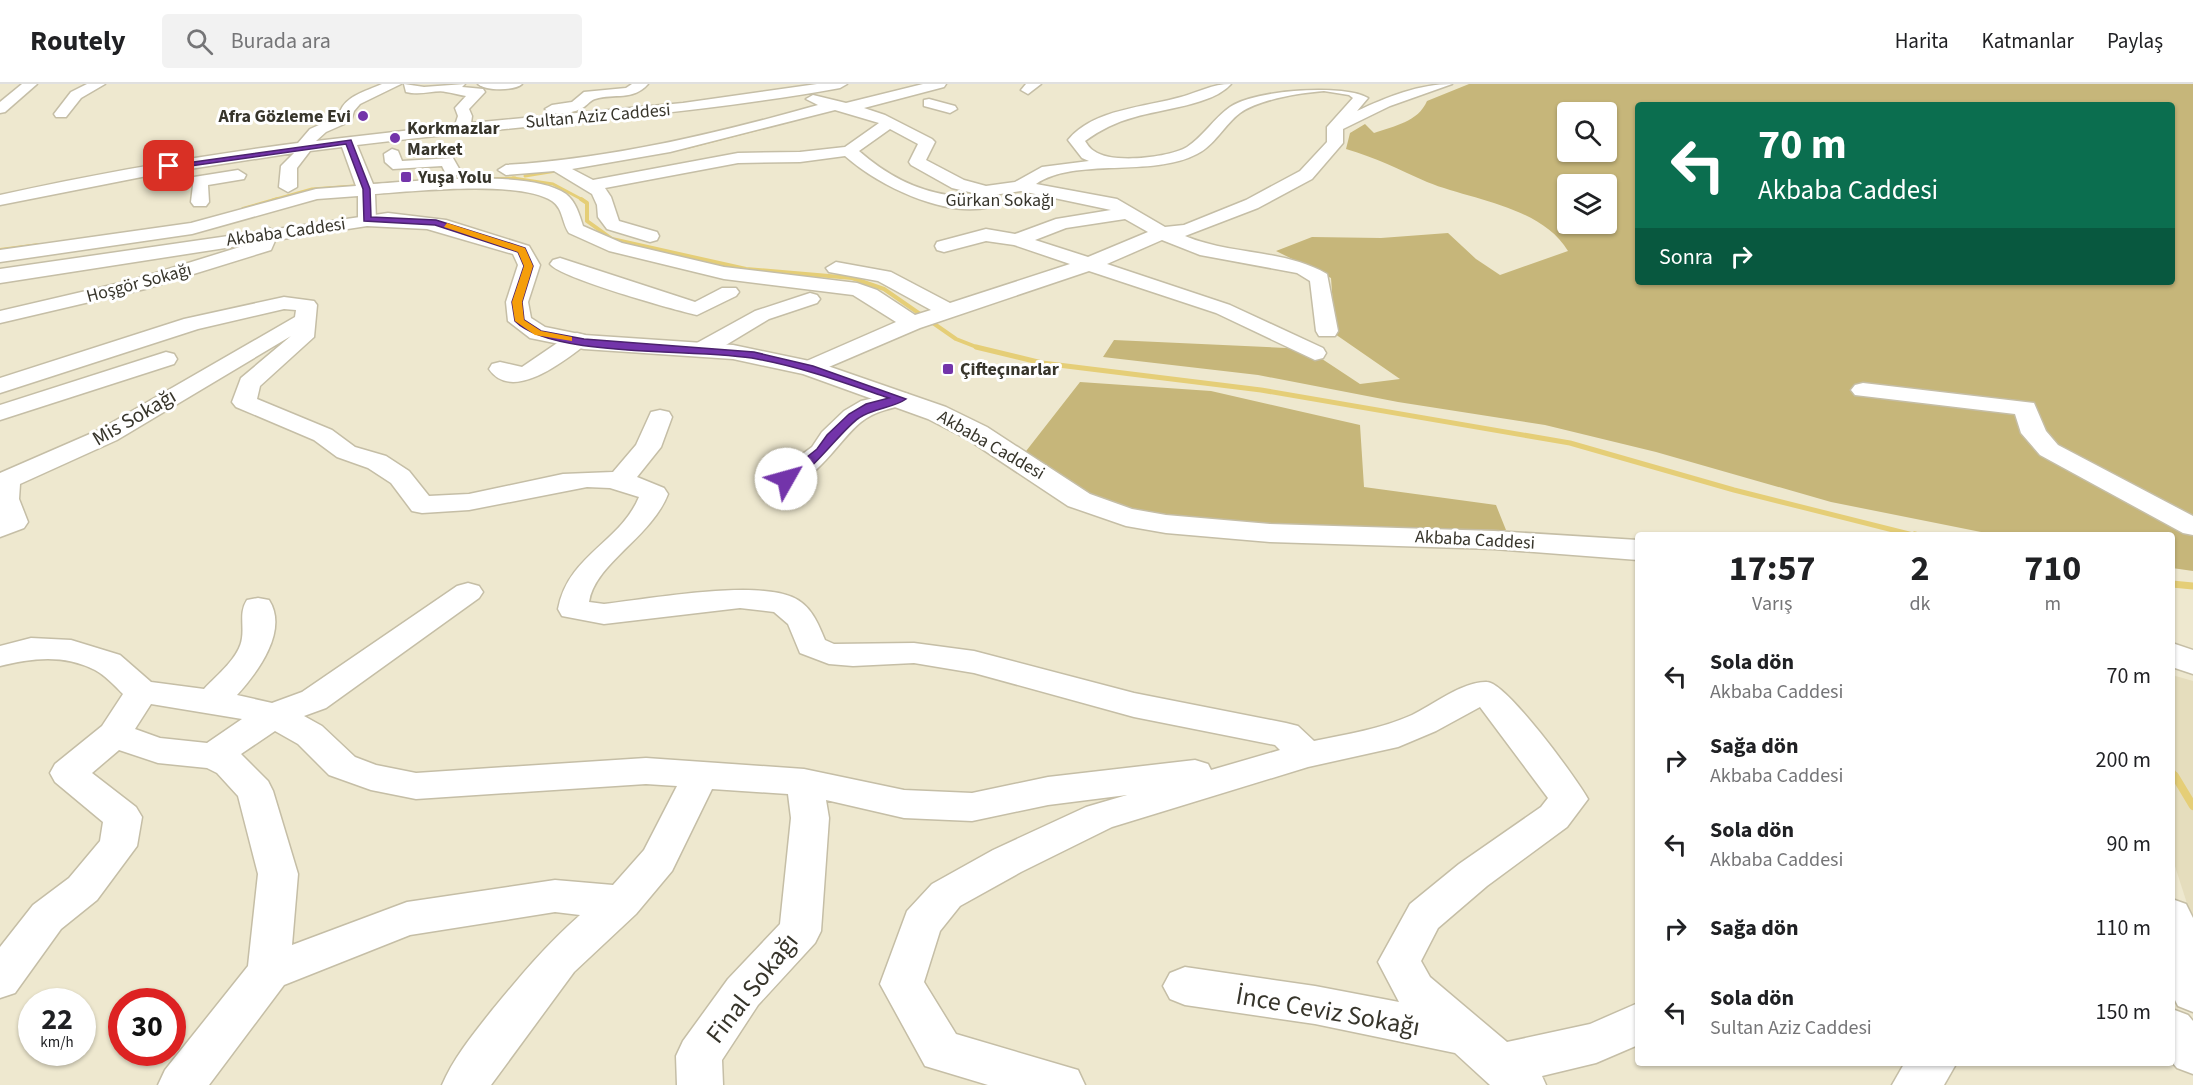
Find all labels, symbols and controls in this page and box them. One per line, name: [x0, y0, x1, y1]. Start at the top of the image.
search box: [162, 14, 582, 68]
text: Routely: [30, 21, 126, 61]
icon: search: [183, 25, 216, 58]
text: Burada ara: [231, 25, 331, 57]
text: Harita: [1895, 26, 1949, 56]
text: Katmanlar: [1982, 26, 2074, 56]
text: Paylaş: [2107, 26, 2163, 56]
street label: Sultan Aziz Caddesi: [524, 97, 672, 135]
map controls: [1557, 102, 1617, 234]
button: search: [1557, 102, 1617, 162]
place label: Afra Gözleme Evi: [218, 104, 351, 129]
marker: Afra Gözleme Evi: [356, 109, 370, 123]
text: 70 m: [1758, 115, 1847, 175]
place label: Korkmazlar Market: [407, 116, 501, 162]
icon: left: [1659, 126, 1737, 204]
marker: Korkmazlar Market: [388, 131, 402, 145]
pin: [143, 140, 194, 191]
icon: arrive: [152, 149, 185, 182]
place label: Yuşa Yolu: [417, 165, 492, 190]
marker: Yuşa Yolu: [399, 170, 413, 184]
text: Akbaba Caddesi: [1758, 171, 1938, 210]
button: layers: [1557, 174, 1617, 234]
street label: Gürkan Sokağı: [945, 188, 1055, 213]
street label: Akbaba Caddesi: [225, 211, 347, 253]
icon: right: [1725, 240, 1758, 273]
text: Sonra: [1659, 241, 1713, 273]
street label: Hoşgör Sokağı: [84, 257, 194, 309]
place label: Çifteçınarlar: [960, 357, 1060, 382]
marker: Çifteçınarlar: [941, 362, 955, 376]
street label: Mis Sokağı: [86, 381, 182, 453]
street label: Akbaba Caddesi: [933, 404, 1049, 486]
position arrow: [754, 447, 818, 511]
street label: Akbaba Caddesi: [1414, 524, 1536, 556]
text: 17:57: [1729, 543, 1816, 594]
text: 2: [1910, 543, 1929, 594]
text: 710: [2024, 543, 2081, 594]
text: Varış: [1752, 590, 1792, 618]
text: dk: [1909, 590, 1930, 618]
text: m: [2044, 590, 2061, 618]
text: Sola dön: [1710, 646, 1794, 678]
icon: left: [1659, 660, 1692, 693]
text: 70 m: [2106, 660, 2151, 692]
text: Akbaba Caddesi: [1710, 678, 1843, 706]
text: Sağa dön: [1710, 730, 1799, 762]
icon: right: [1659, 744, 1692, 777]
text: 200 m: [2096, 744, 2151, 776]
text: Akbaba Caddesi: [1710, 762, 1843, 790]
text: Sola dön: [1710, 814, 1794, 846]
icon: left: [1659, 828, 1692, 861]
text: 90 m: [2106, 828, 2151, 860]
text: Akbaba Caddesi: [1710, 846, 1843, 874]
icon: right: [1659, 912, 1692, 945]
text: Sağa dön: [1710, 912, 1799, 944]
text: 110 m: [2096, 912, 2151, 944]
street label: Final Sokağı: [697, 925, 807, 1051]
street label: İnce Ceviz Sokağı: [1233, 977, 1423, 1045]
text: Sola dön: [1710, 982, 1794, 1014]
speed limit sign: 30: [108, 988, 186, 1066]
icon: left: [1659, 996, 1692, 1029]
text: 150 m: [2096, 996, 2151, 1028]
text: 22: [41, 998, 73, 1041]
text: Sultan Aziz Caddesi: [1710, 1014, 1872, 1042]
text: km/h: [40, 1032, 74, 1053]

